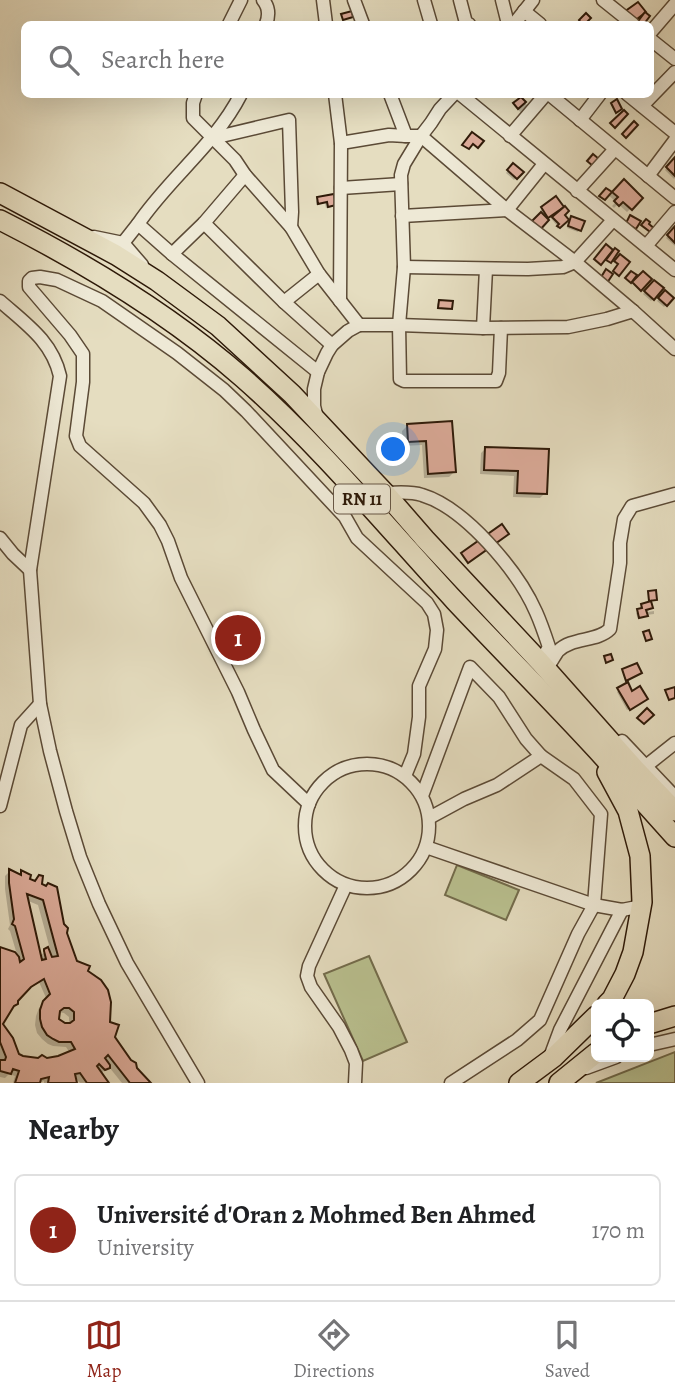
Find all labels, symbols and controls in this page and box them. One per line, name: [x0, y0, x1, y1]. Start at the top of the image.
search box: [21, 21, 654, 98]
icon: search: [45, 41, 83, 79]
text: Search here: [101, 42, 225, 77]
your location: [376, 432, 410, 466]
road number: RN 11: [334, 485, 390, 514]
pin: 1: [215, 612, 261, 664]
map controls: [591, 999, 654, 1062]
button: locate: [591, 999, 654, 1062]
text: Nearby: [28, 1109, 119, 1149]
text: Université d'Oran 2 Mohmed Ben Ahmed: [97, 1197, 535, 1232]
text: 1: [49, 1215, 57, 1246]
text: 170 m: [592, 1215, 645, 1246]
text: University: [97, 1232, 194, 1263]
tab: Map: [85, 1316, 123, 1384]
tab: Directions: [293, 1316, 375, 1384]
tab: Saved: [545, 1316, 590, 1384]

